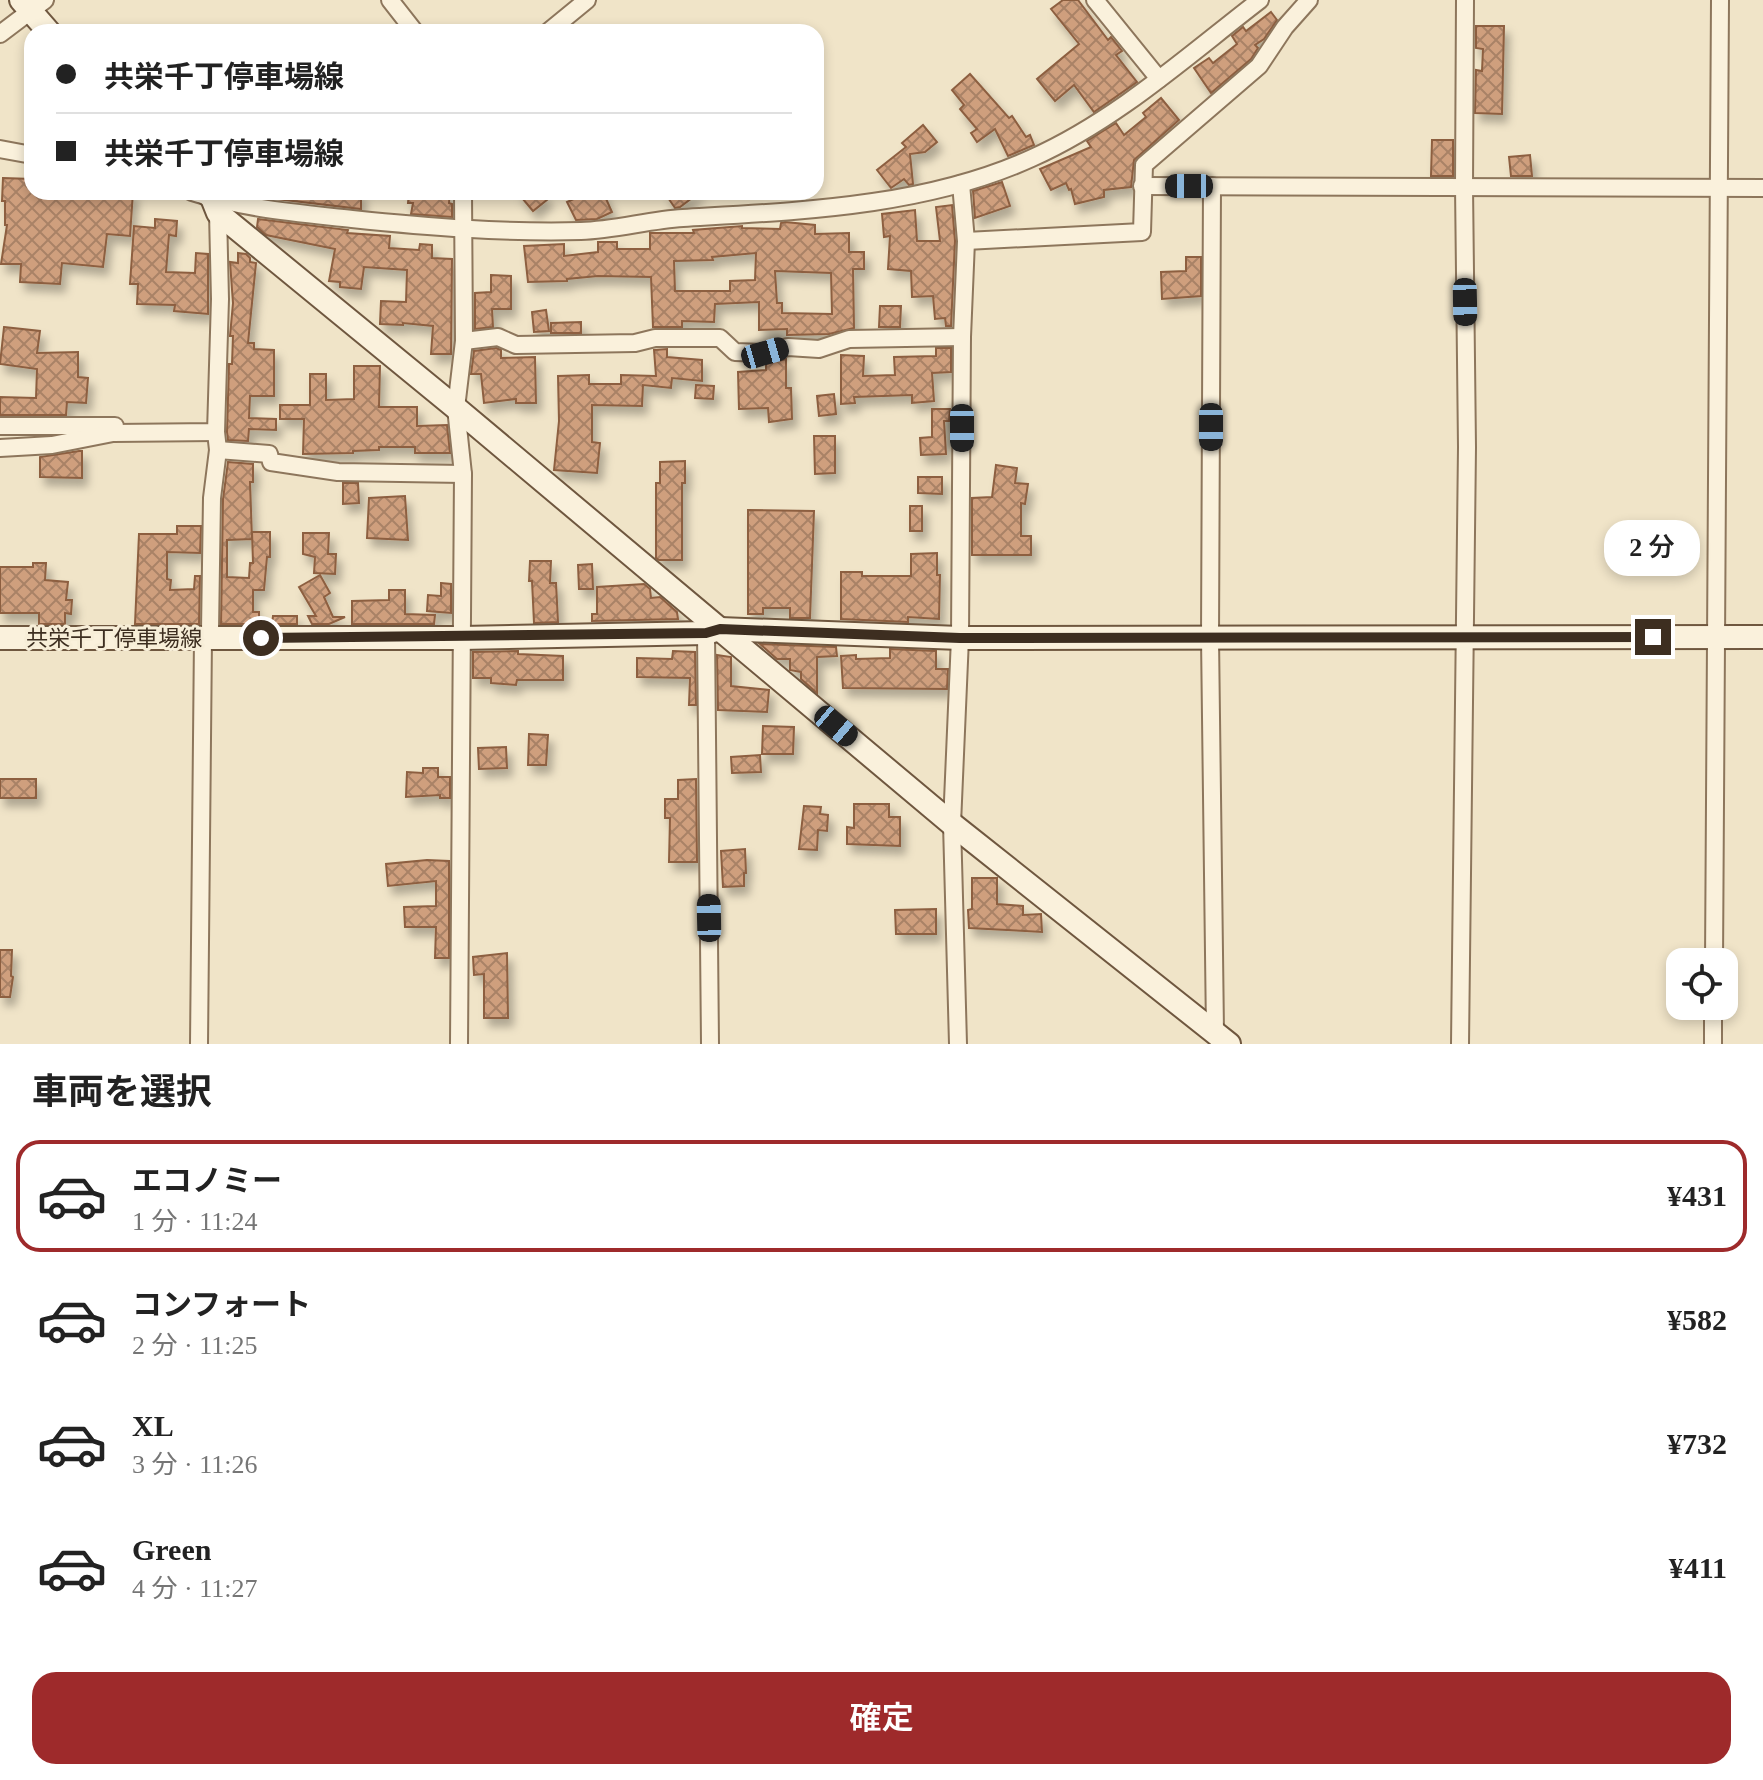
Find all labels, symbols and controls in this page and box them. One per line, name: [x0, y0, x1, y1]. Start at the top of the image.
text: 共栄千丁停車場線: [104, 60, 344, 93]
text: 共栄千丁停車場線: [104, 137, 344, 170]
car: [1165, 174, 1213, 198]
car: [1453, 278, 1477, 326]
car: [739, 335, 791, 371]
car: [1199, 403, 1223, 451]
car: [950, 404, 974, 452]
callout: 2 分: [1605, 521, 1701, 577]
text: 2 分: [1629, 533, 1675, 562]
route end: [1635, 619, 1671, 655]
route start: [243, 620, 279, 656]
street label: 共栄千丁停車場線: [26, 626, 202, 651]
car: [810, 701, 862, 751]
car: [697, 894, 721, 942]
map controls: [1666, 948, 1738, 1020]
button: locate: [1666, 948, 1738, 1020]
text: 車両を選択: [32, 1072, 212, 1112]
icon: car: [36, 1160, 108, 1232]
text: エコノミー: [132, 1164, 282, 1197]
text: ¥431: [1667, 1179, 1727, 1212]
text: 1 分 · 11:24: [132, 1207, 257, 1236]
icon: car: [36, 1284, 108, 1356]
text: コンフォート: [132, 1288, 311, 1321]
text: ¥582: [1667, 1303, 1727, 1336]
text: 2 分 · 11:25: [132, 1331, 257, 1360]
icon: car: [36, 1408, 108, 1480]
text: XL: [132, 1409, 174, 1442]
text: ¥732: [1667, 1427, 1727, 1460]
text: 3 分 · 11:26: [132, 1450, 257, 1479]
icon: car: [36, 1532, 108, 1604]
text: Green: [132, 1533, 211, 1566]
text: ¥411: [1669, 1551, 1727, 1584]
text: 4 分 · 11:27: [132, 1574, 257, 1603]
button: 確定: [32, 1672, 1731, 1764]

